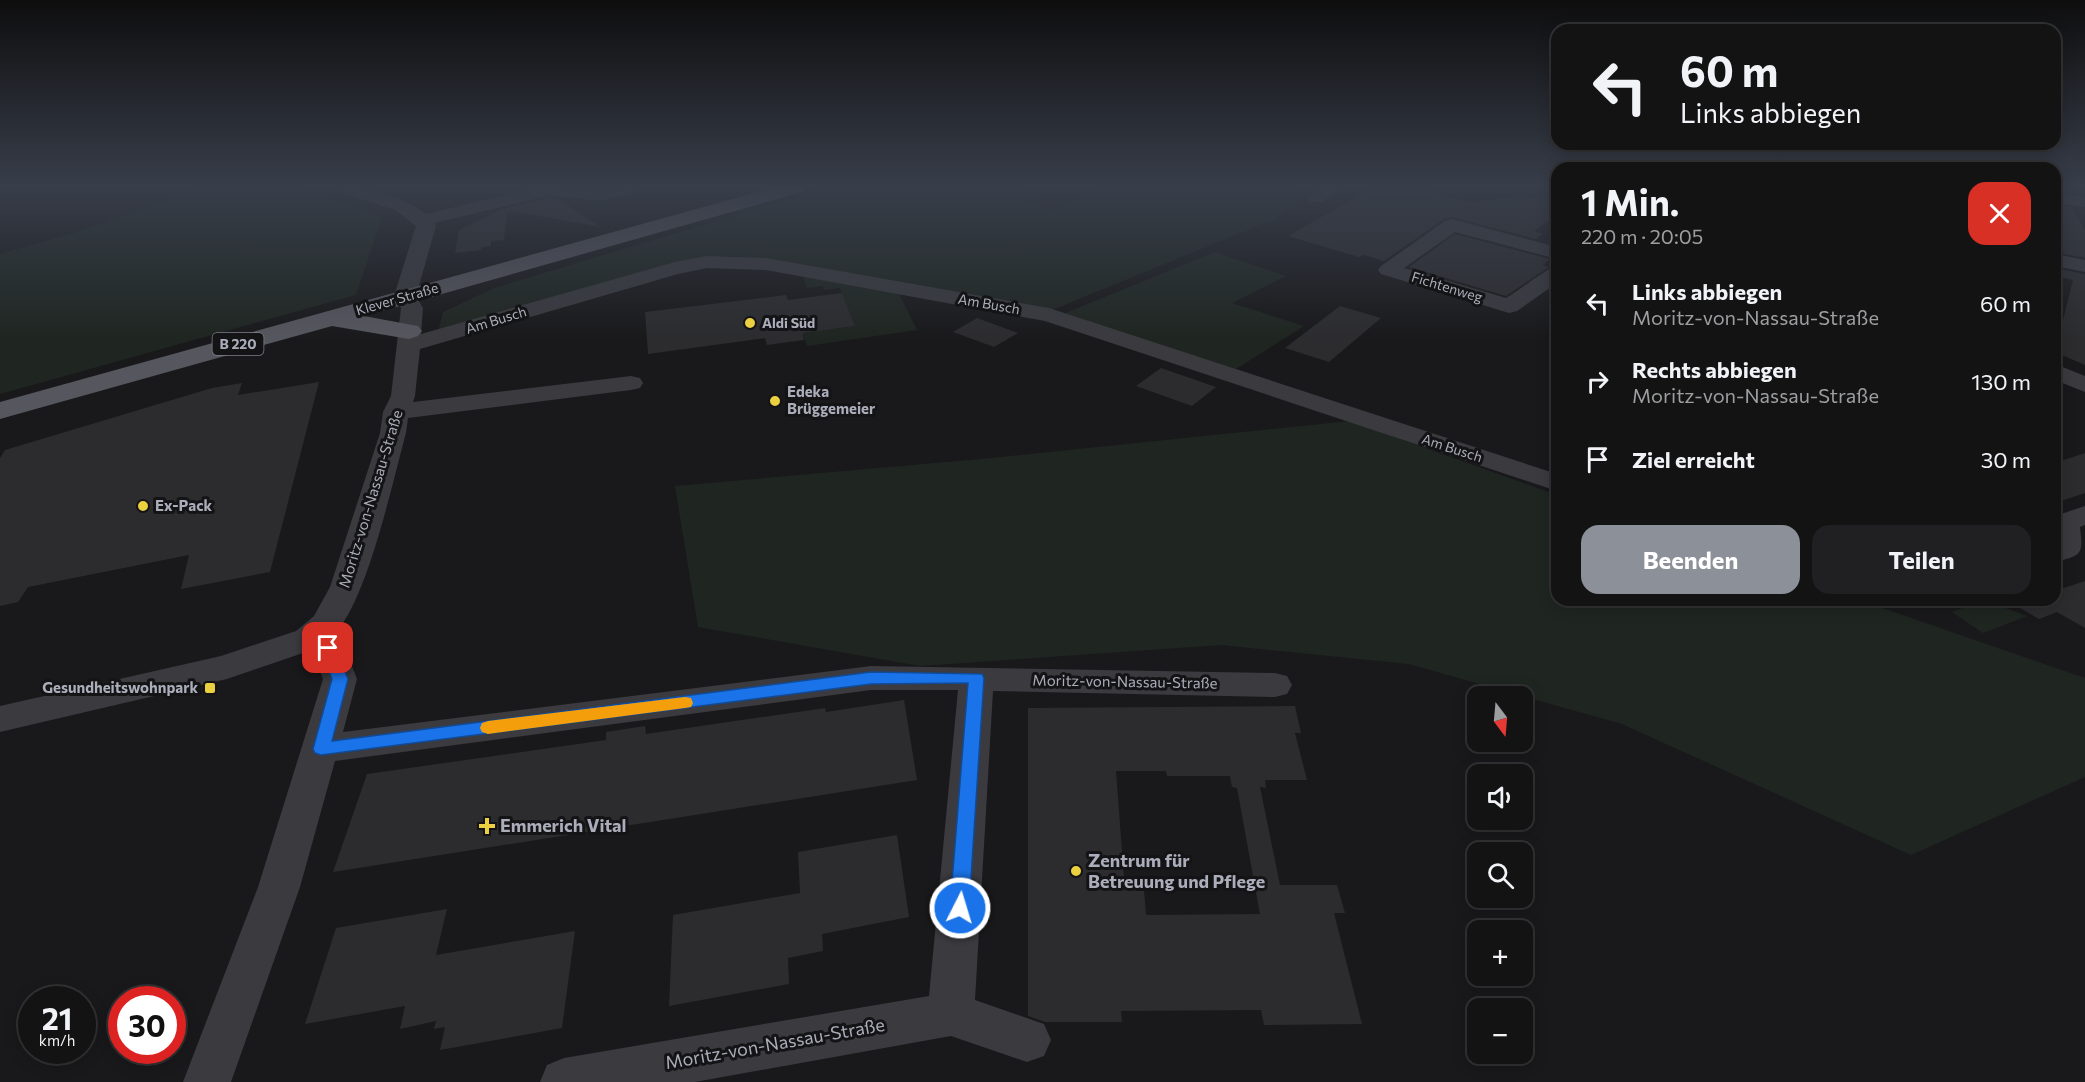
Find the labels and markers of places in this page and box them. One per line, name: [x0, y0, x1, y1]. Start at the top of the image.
place label: Aldi Süd: [762, 314, 815, 331]
marker: Aldi Süd: [743, 316, 757, 330]
place label: Edeka Brüggemeier: [787, 382, 875, 417]
marker: Edeka Brüggemeier: [768, 394, 782, 408]
place label: Ex-Pack: [155, 496, 212, 514]
marker: Ex-Pack: [136, 499, 150, 513]
pin: [302, 622, 353, 673]
place label: Gesundheitswohnpark: [42, 678, 198, 696]
marker: Gesundheitswohnpark: [203, 681, 217, 695]
place label: Emmerich Vital: [500, 814, 626, 836]
marker: Emmerich Vital: [478, 817, 496, 835]
place label: Zentrum für Betreuung und Pflege: [1088, 849, 1265, 892]
marker: Zentrum für Betreuung und Pflege: [1069, 864, 1083, 878]

